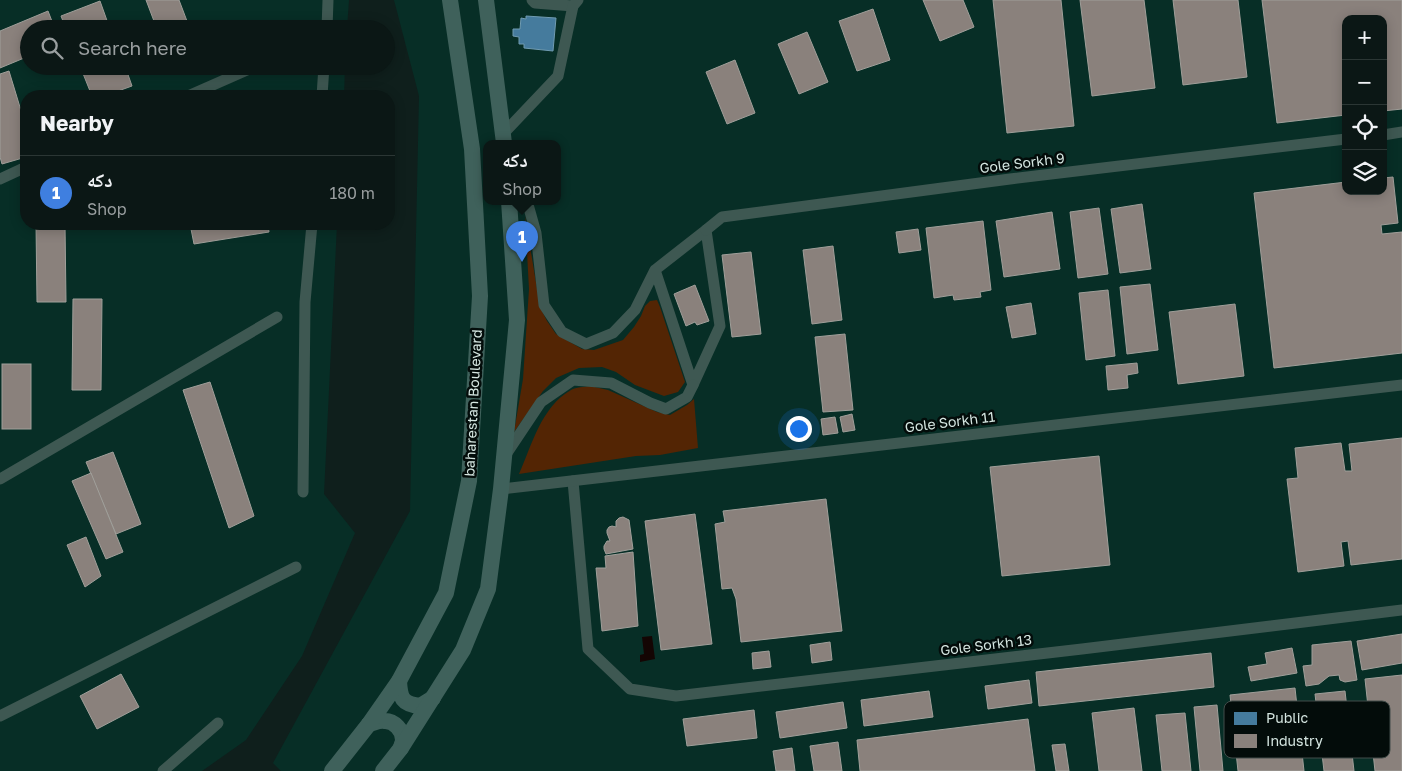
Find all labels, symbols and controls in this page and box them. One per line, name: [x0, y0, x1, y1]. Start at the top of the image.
map controls: [1342, 15, 1387, 195]
button: +: [1342, 15, 1387, 60]
search box: [20, 20, 395, 75]
icon: search: [38, 34, 66, 62]
text: Search here: [78, 36, 187, 59]
button: −: [1342, 60, 1387, 105]
button: locate: [1342, 105, 1387, 150]
text: Nearby: [40, 110, 114, 136]
popup: [483, 140, 561, 205]
text: دکه: [502, 148, 528, 171]
street label: Gole Sorkh 9: [978, 149, 1065, 176]
button: layers: [1342, 150, 1387, 195]
text: دکه: [87, 168, 113, 191]
text: Shop: [502, 179, 542, 199]
text: 1: [52, 183, 60, 203]
text: 180 m: [329, 183, 375, 203]
text: Shop: [87, 199, 127, 219]
pin: 1: [506, 221, 538, 262]
street label: baharestan Boulevard: [460, 329, 485, 477]
street label: Gole Sorkh 11: [904, 408, 996, 435]
your location: [786, 416, 812, 442]
street label: Gole Sorkh 13: [939, 630, 1033, 659]
legend: [1224, 701, 1390, 758]
text: Public: [1266, 709, 1308, 726]
text: Industry: [1266, 732, 1323, 749]

